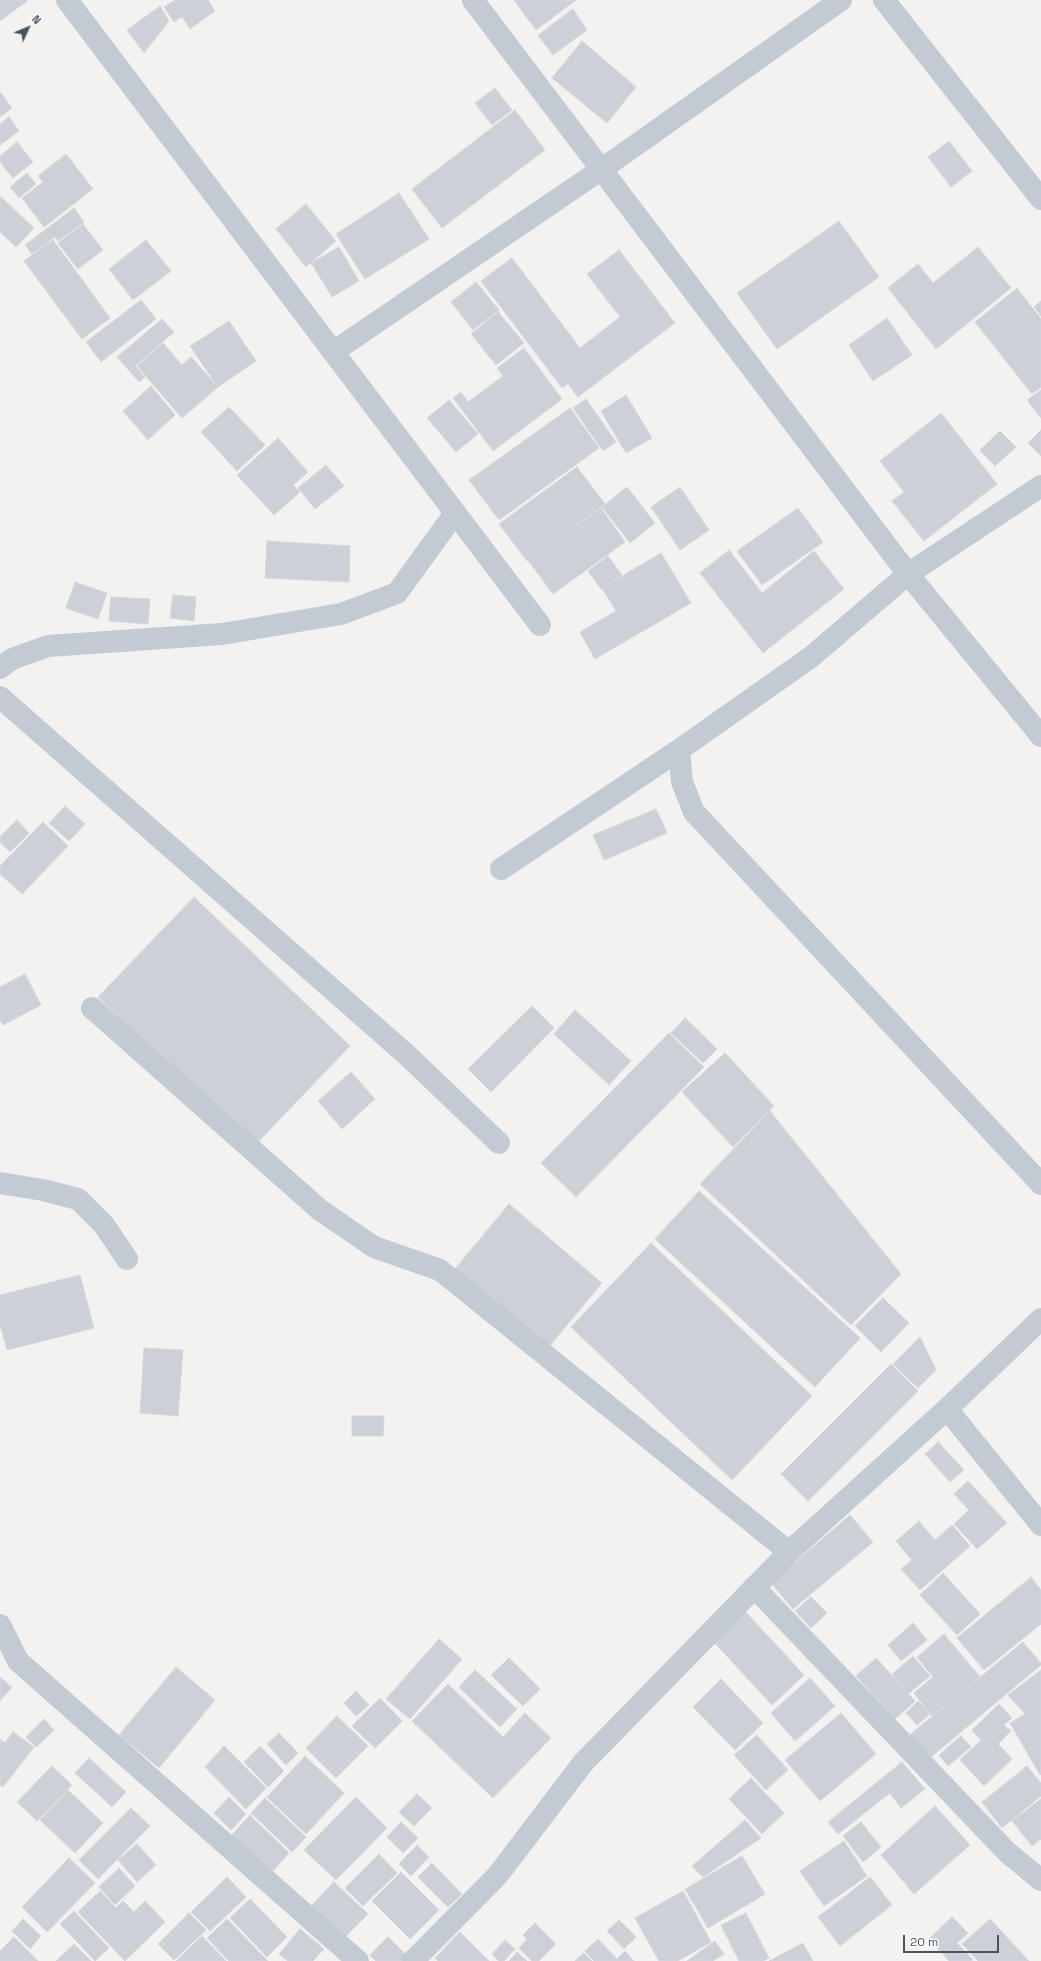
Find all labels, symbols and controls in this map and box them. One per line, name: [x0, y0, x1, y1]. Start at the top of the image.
north arrow: [8, 8, 48, 48]
text: N: [29, 12, 44, 27]
scale bar: [905, 1927, 1001, 1953]
text: 20 m: [910, 1934, 938, 1950]

